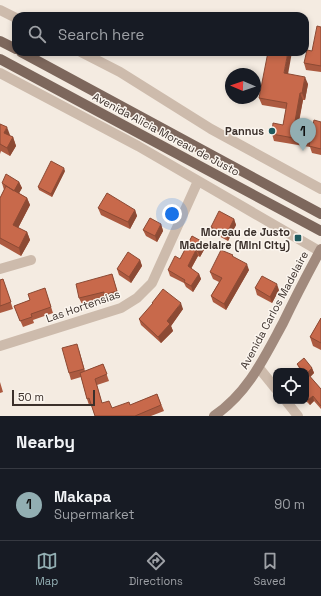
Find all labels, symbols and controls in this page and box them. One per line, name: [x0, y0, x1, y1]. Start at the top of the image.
search box: [12, 12, 309, 56]
icon: search: [26, 23, 48, 45]
text: Search here: [58, 25, 144, 44]
north arrow: [225, 68, 261, 104]
street label: Avenida Alicia Moreau de Justo: [90, 89, 242, 179]
pin: 1: [290, 118, 316, 151]
place label: Pannus: [225, 124, 264, 138]
marker: Pannus: [267, 126, 277, 136]
your location: [162, 204, 182, 224]
place label: Moreau de Justo Madelaire (Mini City): [180, 225, 290, 253]
marker: Moreau de Justo Madelaire (Mini City): [293, 233, 303, 243]
street label: Avenida Carlos Madelaire: [237, 249, 311, 371]
street label: Las Hortensias: [44, 287, 122, 325]
map controls: [273, 368, 309, 404]
button: locate: [273, 368, 309, 404]
scale bar: [12, 388, 95, 407]
text: 50 m: [18, 390, 44, 404]
text: Nearby: [16, 431, 75, 453]
text: Makapa: [54, 487, 111, 506]
text: 1: [26, 496, 32, 513]
text: 90 m: [274, 496, 305, 513]
text: Supermarket: [54, 506, 135, 523]
tab: Map: [35, 550, 58, 588]
tab: Directions: [129, 550, 183, 588]
tab: Saved: [254, 550, 286, 588]

